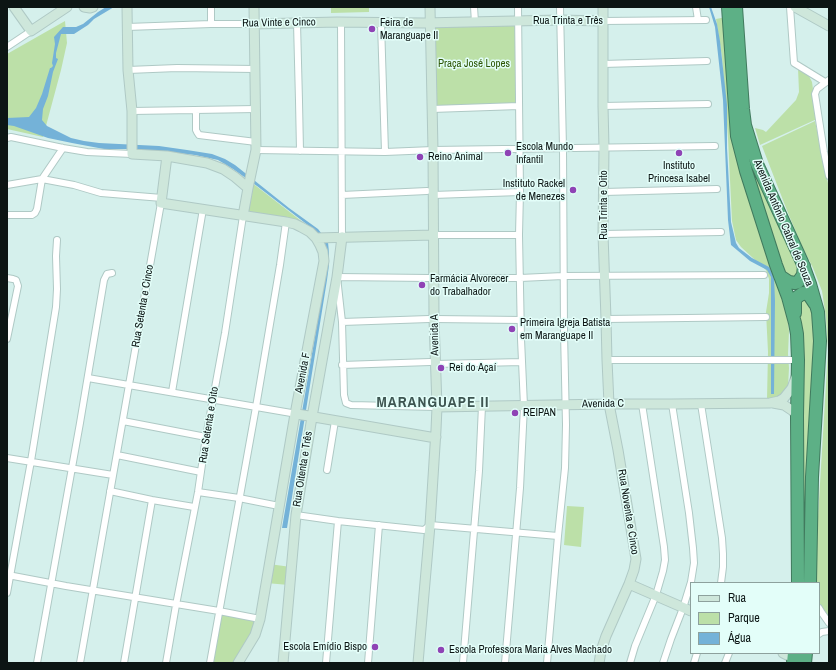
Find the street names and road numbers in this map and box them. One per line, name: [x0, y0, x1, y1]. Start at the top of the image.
street label: Rua Trinta e Três: [533, 14, 603, 28]
street label: Rua Vinte e Cinco: [242, 16, 316, 30]
street label: Avenida Antônio Cabral de Souza: [750, 158, 816, 288]
street label: Rua Trinta e Oito: [597, 170, 611, 240]
street label: Rua Setenta e Cinco: [129, 264, 157, 348]
street label: Avenida A: [428, 314, 442, 356]
street label: Avenida F: [293, 352, 313, 394]
street label: Rua Setenta e Oito: [196, 386, 222, 464]
street label: Avenida C: [582, 397, 624, 411]
street label: Rua Oitenta e Três: [291, 430, 315, 508]
street label: Rua Noventa e Cinco: [615, 468, 641, 556]

